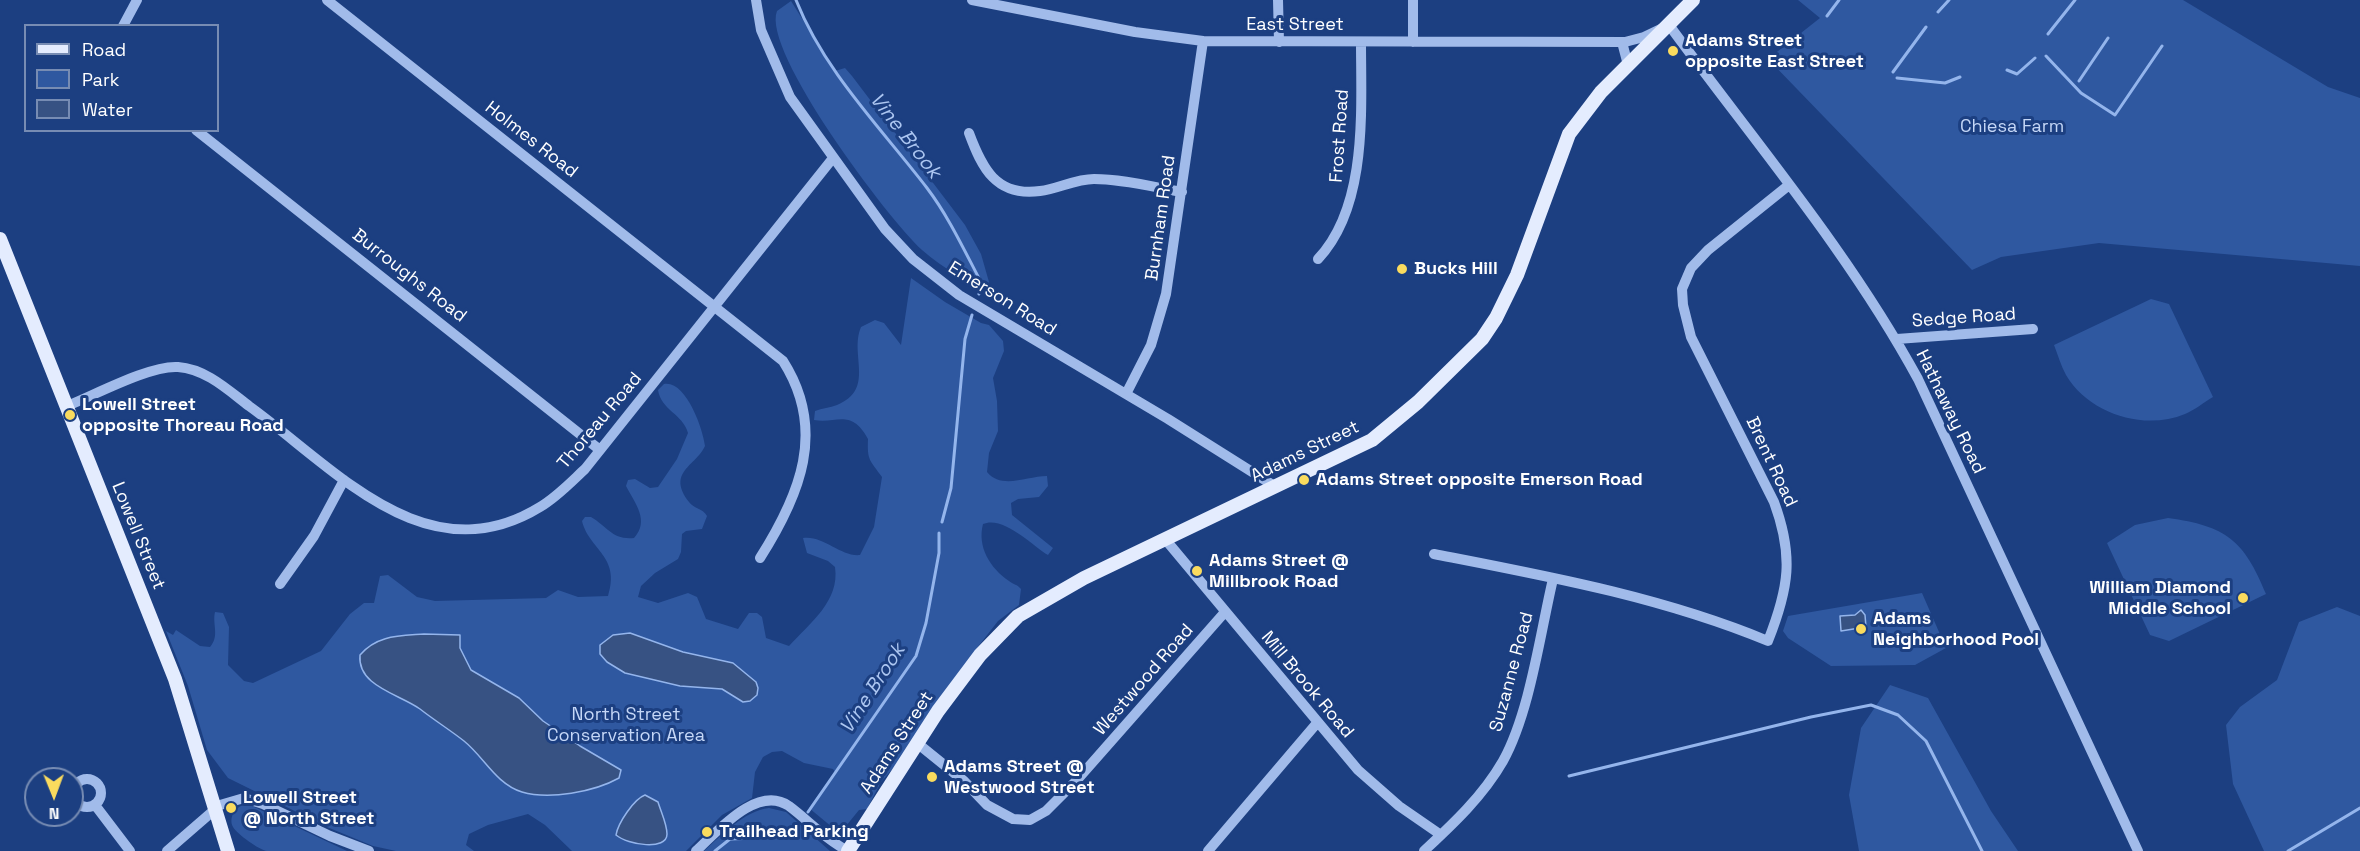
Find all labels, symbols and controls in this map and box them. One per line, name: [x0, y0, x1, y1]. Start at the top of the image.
street label: East Street: [1246, 14, 1344, 36]
legend: [24, 24, 219, 132]
place label: Adams Street opposite East Street: [1685, 30, 1864, 72]
text: Road: [82, 38, 126, 61]
marker: Adams Street opposite East Street: [1666, 44, 1680, 58]
text: Park: [82, 68, 119, 91]
water label: Vine Brook: [864, 88, 946, 184]
street label: Frost Road: [1326, 89, 1354, 183]
street label: Holmes Road: [480, 97, 582, 183]
text: Water: [82, 98, 133, 121]
park label: Chiesa Farm: [1960, 116, 2064, 138]
street label: Burnham Road: [1142, 154, 1180, 282]
street label: Burroughs Road: [348, 225, 470, 327]
street label: Emerson Road: [944, 257, 1060, 341]
place label: Bucks Hill: [1414, 258, 1498, 280]
marker: Bucks Hill: [1395, 262, 1409, 276]
street label: Sedge Road: [1911, 304, 2017, 332]
street label: Hathaway Road: [1911, 346, 1989, 478]
street label: Thoreau Road: [553, 368, 647, 474]
place label: Lowell Street opposite Thoreau Road: [82, 394, 284, 436]
marker: Lowell Street opposite Thoreau Road: [63, 408, 77, 422]
street label: Brent Road: [1741, 414, 1801, 510]
street label: Adams Street: [1247, 416, 1363, 488]
place label: Adams Street opposite Emerson Road: [1316, 469, 1643, 491]
marker: Adams Street opposite Emerson Road: [1297, 473, 1311, 487]
street label: Lowell Street: [107, 479, 169, 593]
place label: Adams Street @ Millbrook Road: [1209, 550, 1349, 592]
marker: Adams Street @ Millbrook Road: [1190, 564, 1204, 578]
place label: William Diamond Middle School: [2089, 577, 2231, 620]
marker: William Diamond Middle School: [2236, 591, 2250, 605]
place label: Adams Neighborhood Pool: [1873, 608, 2039, 650]
street label: Suzanne Road: [1486, 610, 1538, 734]
street label: Westwood Road: [1090, 620, 1198, 740]
marker: Adams Neighborhood Pool: [1854, 622, 1868, 636]
street label: Mill Brook Road: [1256, 627, 1358, 743]
water label: Vine Brook: [835, 640, 911, 738]
street label: Adams Street: [856, 688, 938, 798]
park label: North Street Conservation Area: [547, 704, 705, 746]
place label: Adams Street @ Westwood Street: [944, 756, 1095, 798]
north arrow: [24, 767, 84, 827]
marker: Adams Street @ Westwood Street: [925, 770, 939, 784]
place label: Lowell Street @ North Street: [243, 787, 375, 830]
marker: Lowell Street @ North Street: [224, 801, 238, 815]
text: N: [49, 803, 60, 824]
place label: Trailhead Parking: [719, 821, 869, 843]
marker: Trailhead Parking: [700, 825, 714, 839]

